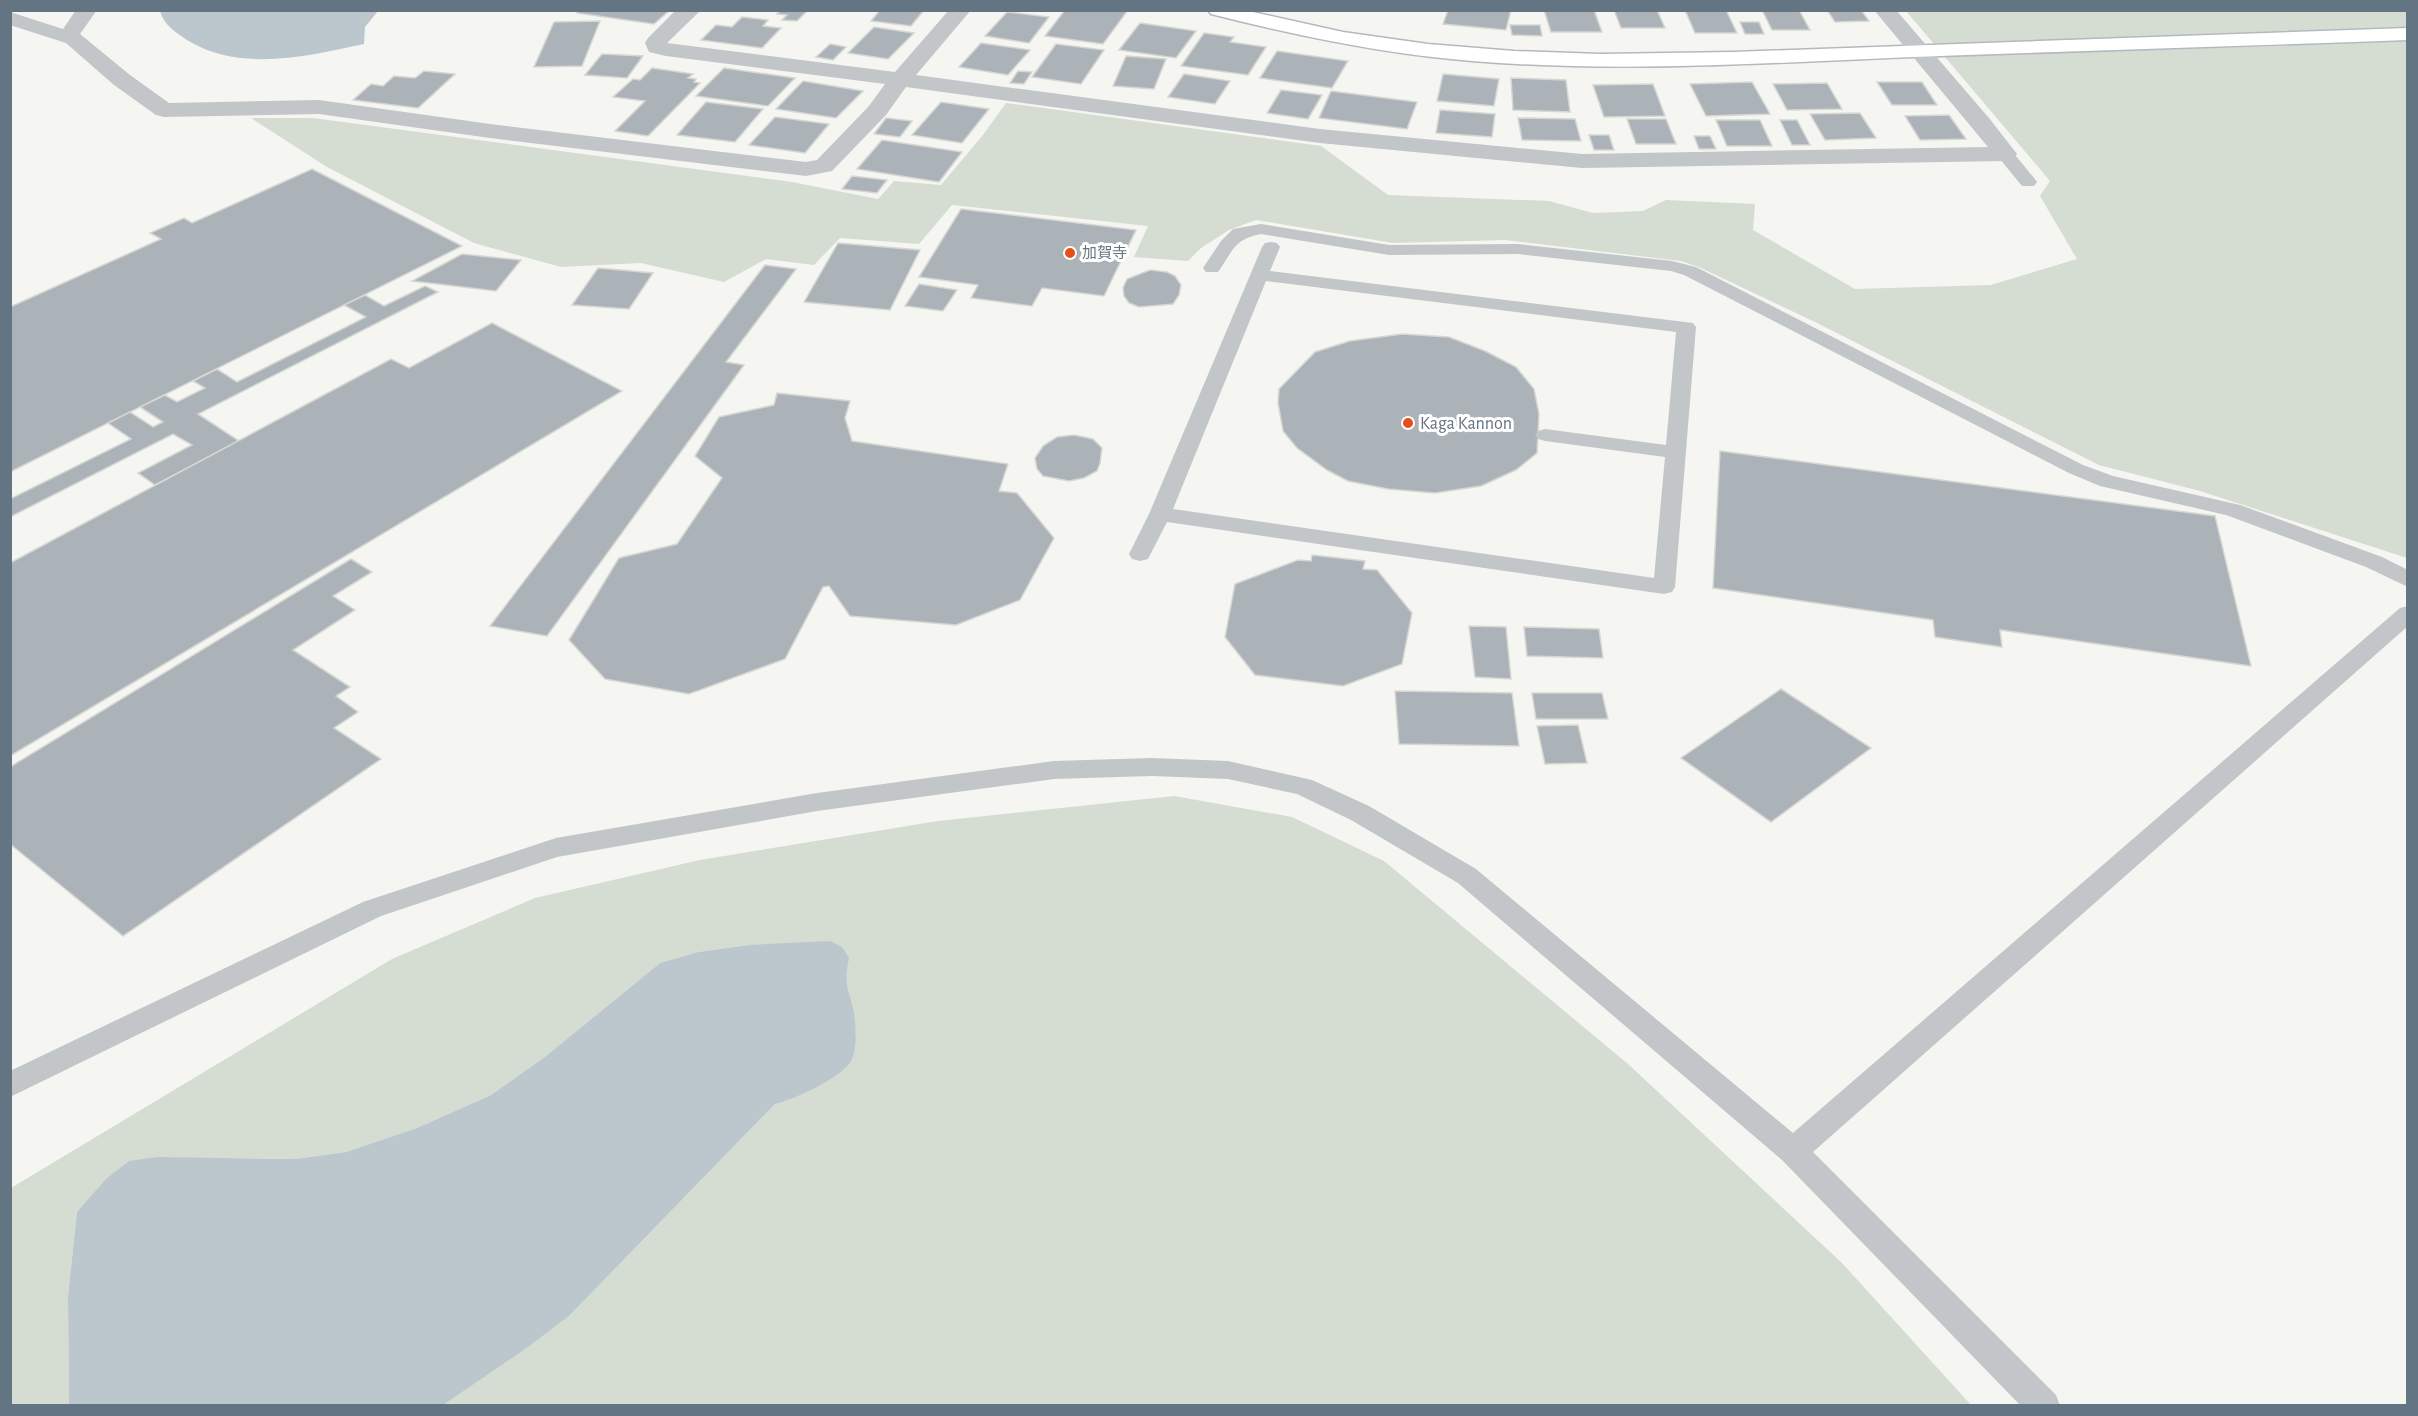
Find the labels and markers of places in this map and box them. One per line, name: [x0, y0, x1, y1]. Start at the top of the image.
place label: 加賀寺: [1082, 245, 1127, 261]
marker: 加賀寺: [1063, 246, 1077, 260]
place label: Kaga Kannon: [1420, 415, 1512, 433]
marker: Kaga Kannon: [1401, 416, 1415, 430]

